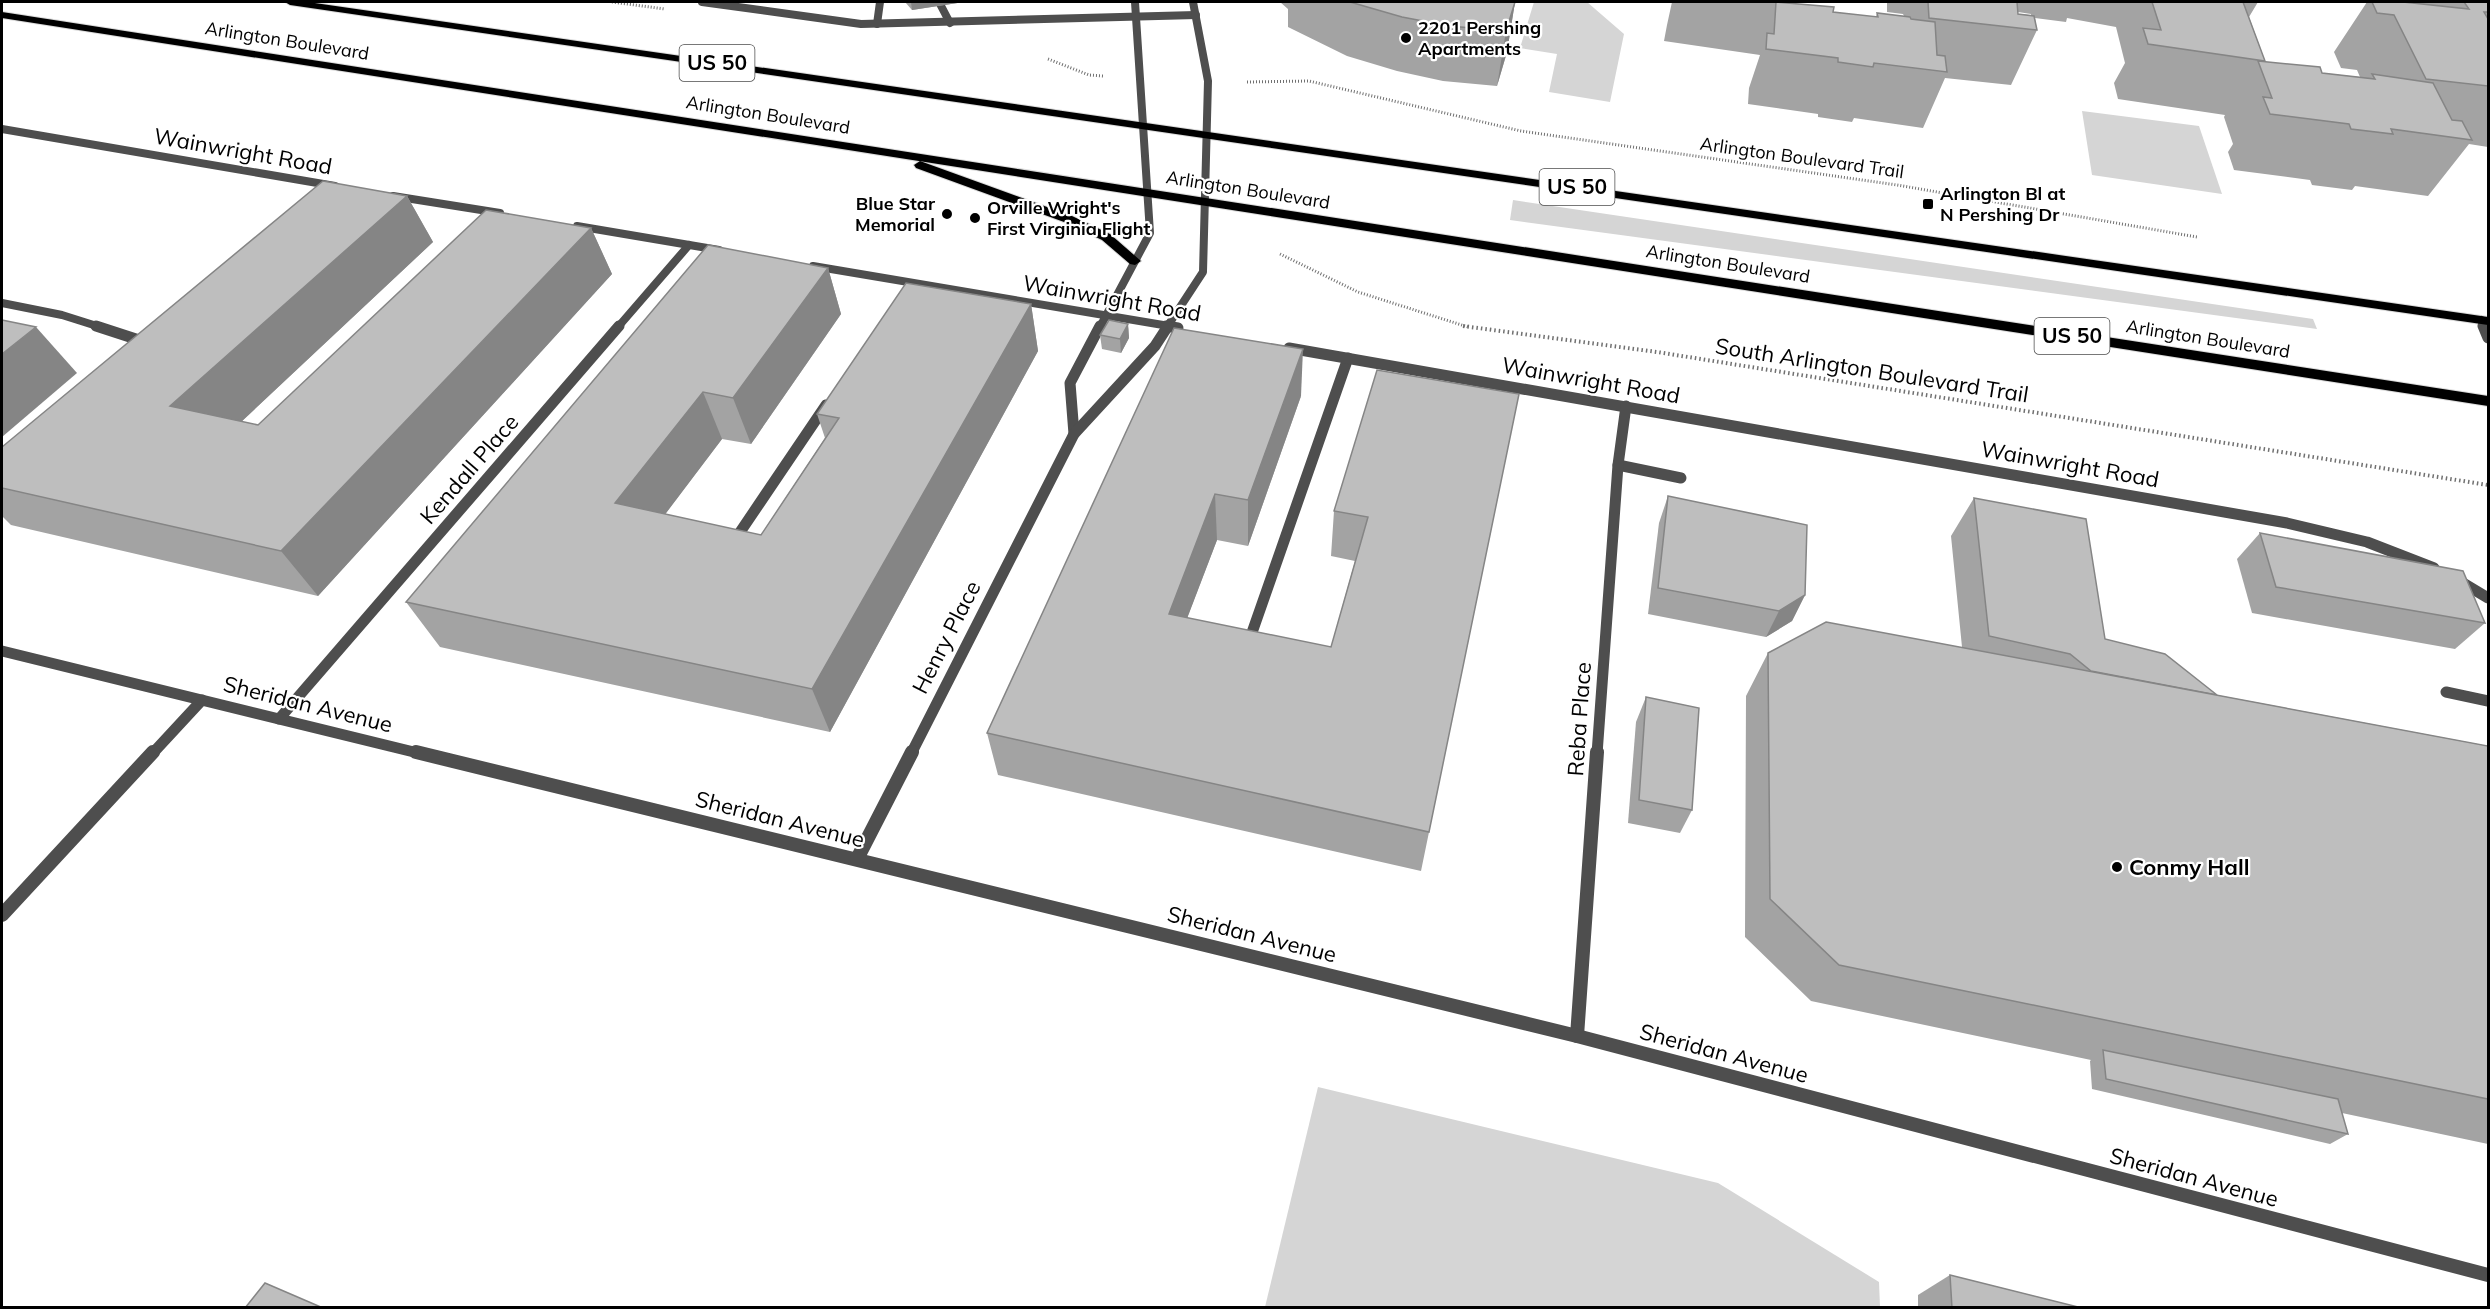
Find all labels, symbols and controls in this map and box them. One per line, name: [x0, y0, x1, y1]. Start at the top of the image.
street label: Arlington Boulevard: [203, 16, 371, 65]
place label: 2201 Pershing Apartments: [1418, 16, 1541, 60]
marker: 2201 Pershing Apartments: [1399, 31, 1413, 45]
road number: US 50: [680, 45, 754, 81]
street label: Arlington Boulevard: [684, 90, 852, 139]
street label: Wainwright Road: [152, 122, 334, 180]
street label: Arlington Boulevard Trail: [1699, 132, 1906, 183]
street label: Arlington Boulevard: [1164, 165, 1332, 214]
road number: US 50: [1540, 169, 1614, 205]
place label: Arlington Bl at N Pershing Dr: [1940, 182, 2065, 226]
place label: Blue Star Memorial: [855, 192, 936, 236]
place label: Orville Wright's First Virginia Flight: [987, 196, 1151, 240]
marker: Arlington Bl at N Pershing Dr: [1921, 197, 1935, 211]
marker: Blue Star Memorial: [940, 207, 954, 221]
marker: Orville Wright's First Virginia Flight: [968, 211, 982, 225]
street label: Arlington Boulevard: [1644, 239, 1812, 288]
street label: Wainwright Road: [1021, 269, 1203, 327]
street label: Arlington Boulevard: [2124, 314, 2292, 363]
road number: US 50: [2034, 318, 2110, 354]
street label: South Arlington Boulevard Trail: [1713, 331, 2031, 409]
street label: Wainwright Road: [1500, 351, 1682, 409]
street label: Kendall Place: [414, 408, 524, 530]
street label: Wainwright Road: [1979, 435, 2161, 493]
street label: Henry Place: [906, 576, 986, 698]
street label: Reba Place: [1561, 661, 1597, 777]
street label: Sheridan Avenue: [220, 669, 396, 739]
street label: Sheridan Avenue: [692, 784, 868, 854]
place label: Conmy Hall: [2129, 853, 2249, 881]
marker: Conmy Hall: [2110, 860, 2124, 874]
street label: Sheridan Avenue: [1164, 899, 1340, 969]
street label: Sheridan Avenue: [1637, 1017, 1811, 1089]
street label: Sheridan Avenue: [2107, 1141, 2281, 1213]

